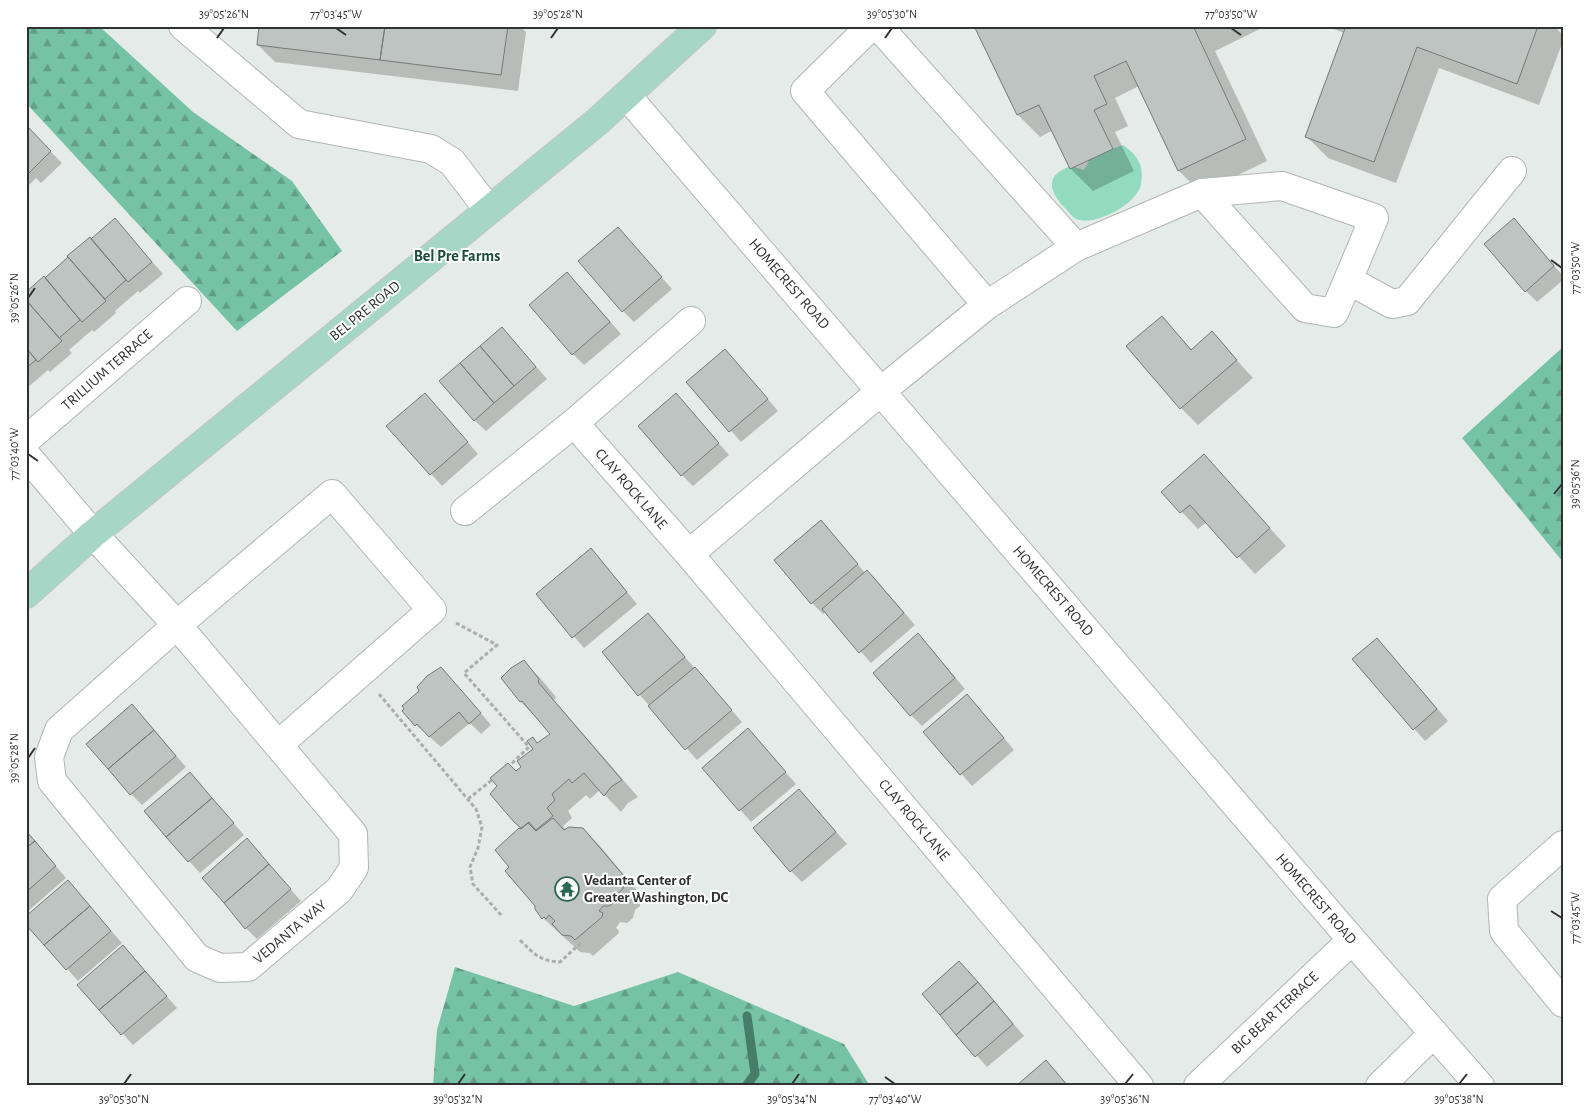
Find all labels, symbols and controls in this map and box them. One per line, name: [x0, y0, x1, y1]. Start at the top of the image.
text: 39°05'26"N: [199, 8, 249, 20]
text: 77°03'45"W: [310, 8, 362, 20]
text: 39°05'28"N: [533, 8, 583, 20]
text: 39°05'30"N: [867, 8, 917, 20]
text: 77°03'50"W: [1205, 8, 1257, 20]
street label: HOMECREST ROAD: [746, 236, 832, 332]
text: 77°03'50"W: [1569, 242, 1581, 294]
district label: Bel Pre Farms: [414, 248, 500, 264]
text: 39°05'26"N: [8, 273, 20, 323]
street label: BEL PRE ROAD: [327, 278, 403, 344]
street label: TRILLIUM TERRACE: [59, 327, 155, 413]
text: 77°03'40"W: [8, 427, 20, 481]
street label: CLAY ROCK LANE: [592, 446, 670, 532]
text: 39°05'36"N: [1569, 459, 1581, 509]
street label: HOMECREST ROAD: [1010, 543, 1096, 639]
text: 39°05'28"N: [8, 733, 20, 783]
street label: CLAY ROCK LANE: [876, 777, 952, 863]
street label: HOMECREST ROAD: [1273, 851, 1359, 947]
place label: Vedanta Center of Greater Washington, DC: [584, 873, 728, 905]
temple icon: Vedanta Center of Greater Washington, DC: [554, 876, 580, 902]
text: 77°03'45"W: [1569, 892, 1581, 944]
street label: VEDANTA WAY: [251, 897, 330, 967]
street label: BIG BEAR TERRACE: [1229, 969, 1321, 1057]
text: 39°05'30"N: [99, 1093, 149, 1105]
text: 39°05'32"N: [433, 1093, 483, 1105]
text: 39°05'34"N: [767, 1093, 817, 1105]
text: 77°03'40"W: [868, 1093, 922, 1105]
text: 39°05'36"N: [1100, 1093, 1150, 1105]
text: 39°05'38"N: [1434, 1093, 1484, 1105]

